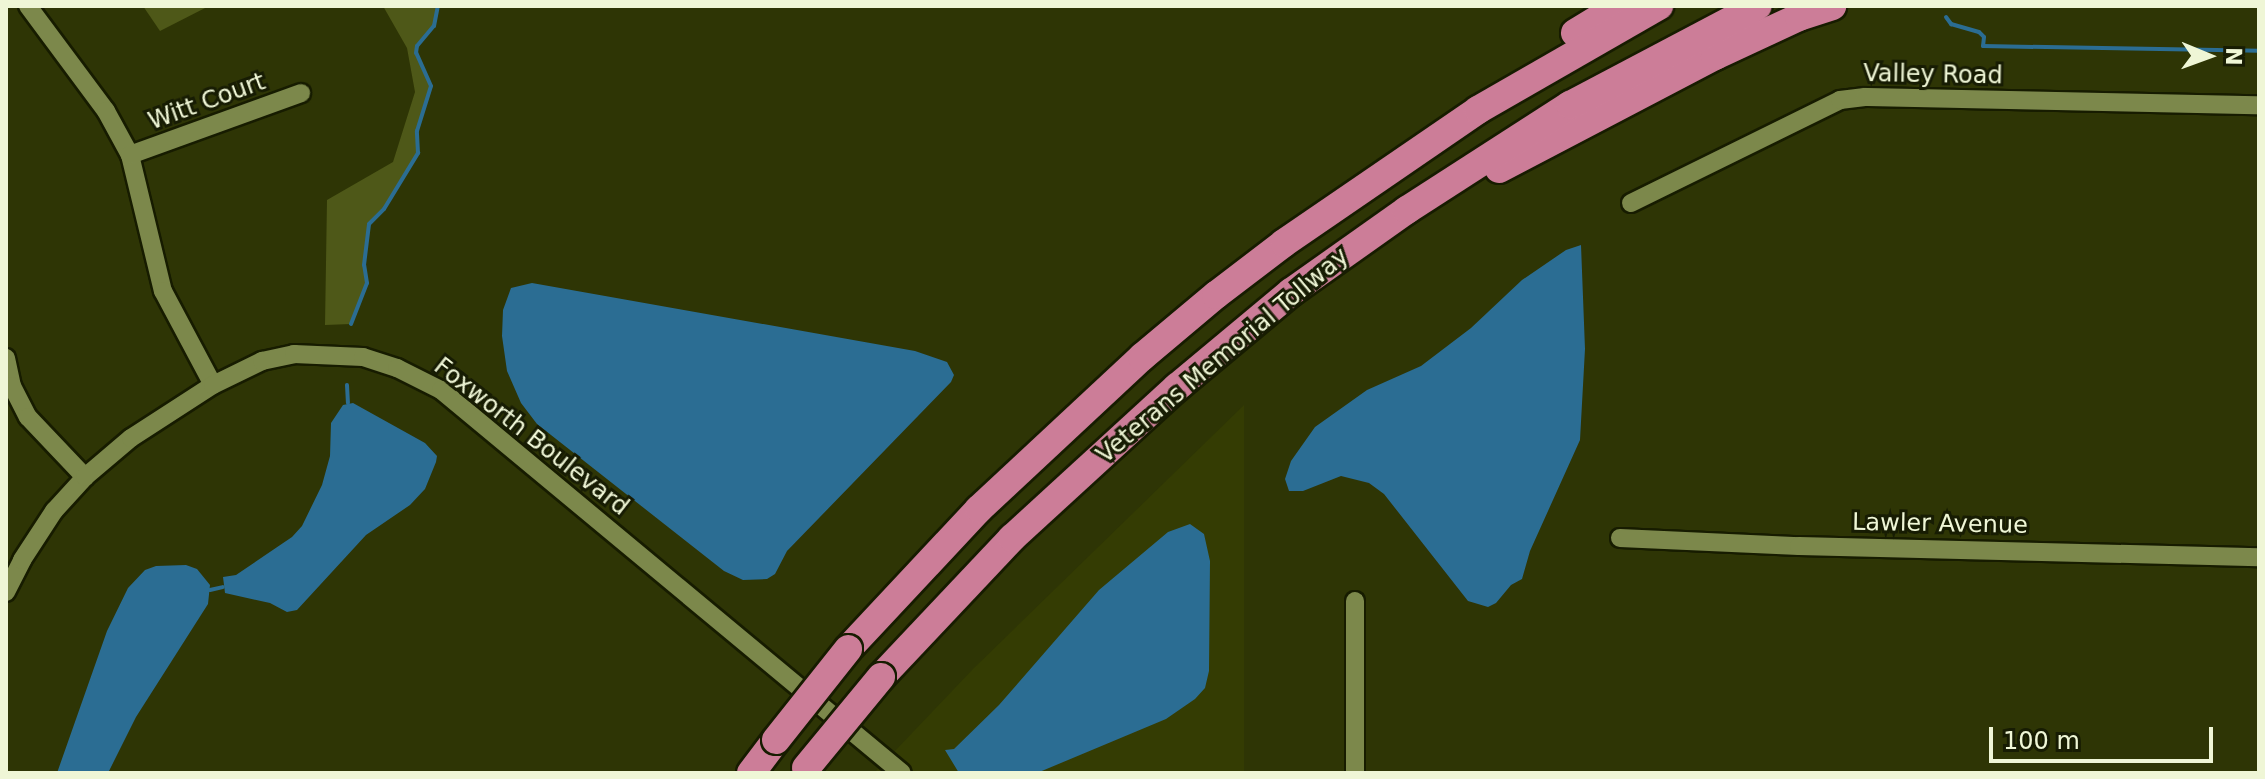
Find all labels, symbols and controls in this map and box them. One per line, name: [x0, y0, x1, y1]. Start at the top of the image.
north arrow: [2169, 16, 2249, 96]
text: N: [2221, 47, 2246, 66]
street label: Valley Road: [1863, 59, 2003, 91]
street label: Witt Court: [145, 68, 269, 136]
street label: Veterans Memorial Tollway: [1091, 242, 1355, 470]
street label: Foxworth Boulevard: [428, 352, 634, 522]
street label: Lawler Avenue: [1852, 508, 2028, 540]
scale bar: [1993, 711, 2217, 761]
text: 100 m: [2003, 727, 2080, 755]

